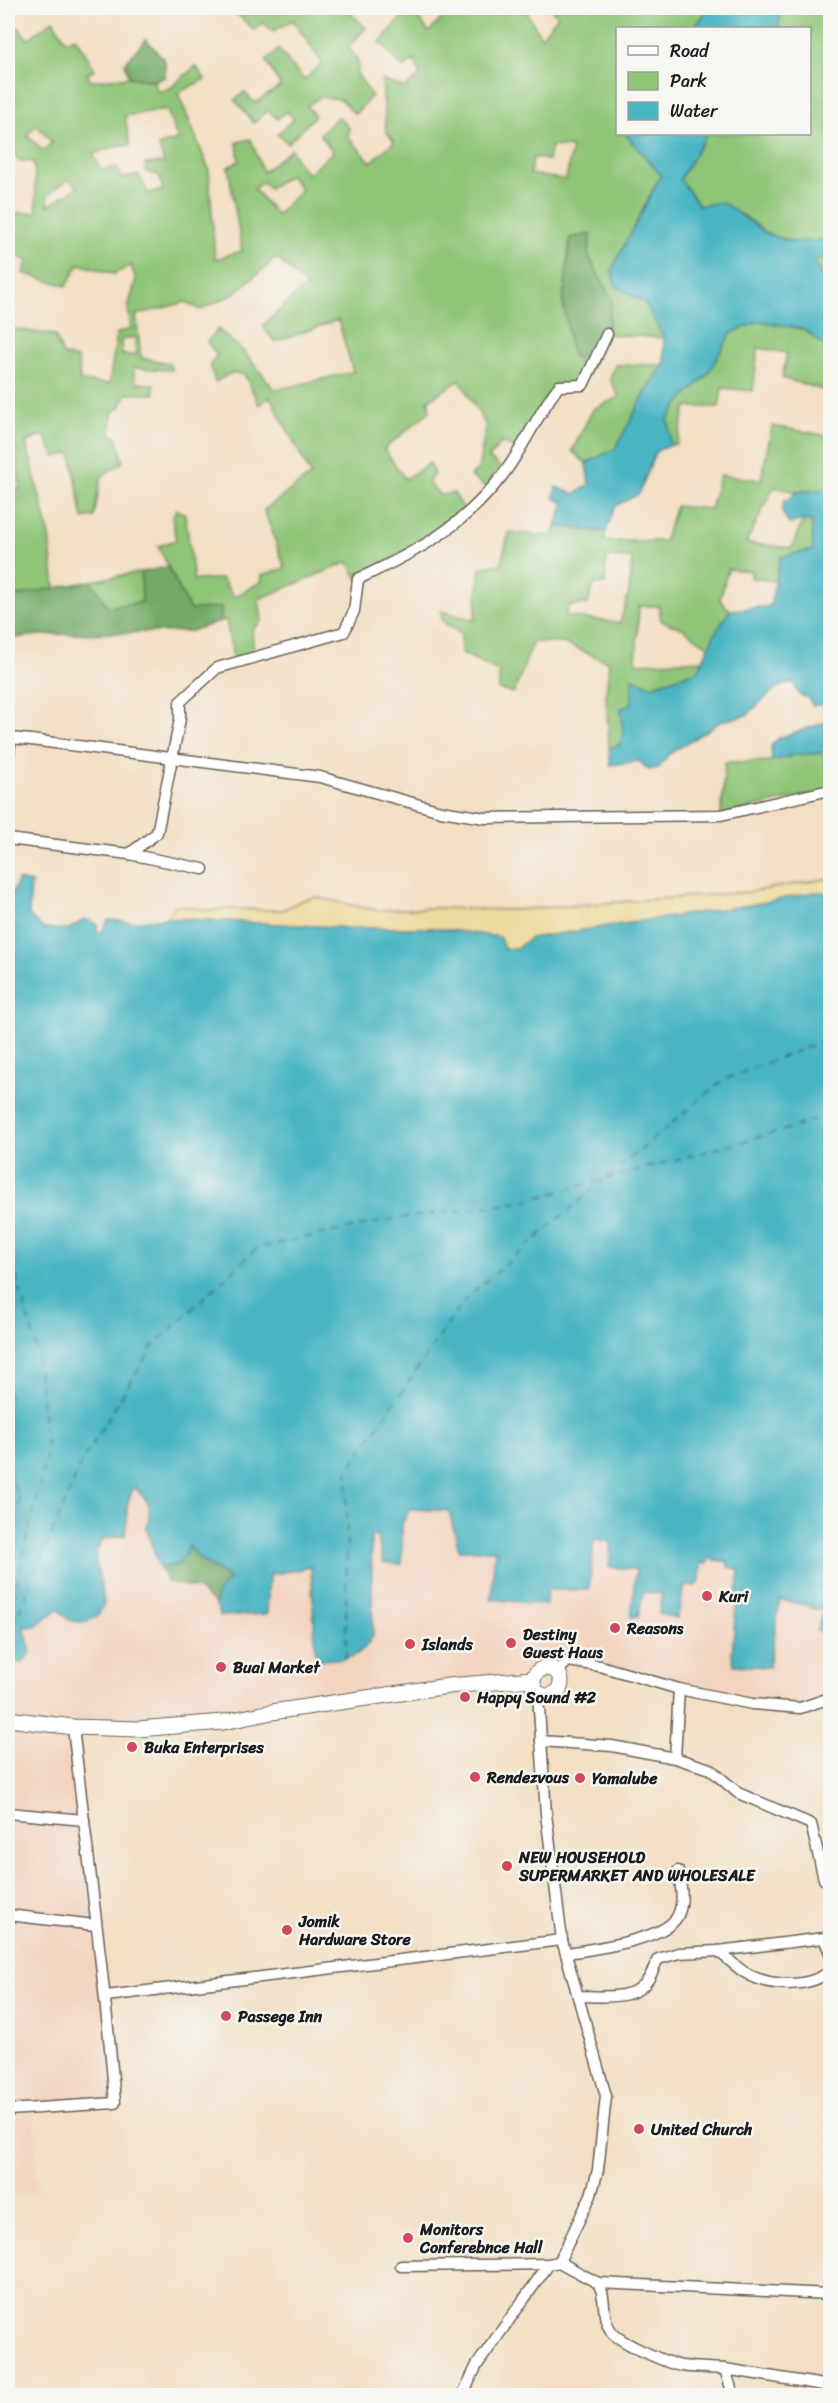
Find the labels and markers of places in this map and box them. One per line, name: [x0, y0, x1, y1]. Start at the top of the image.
place label: Kuri: [718, 1582, 750, 1611]
marker: Kuri: [700, 1589, 714, 1603]
place label: Reasons: [626, 1614, 684, 1643]
place label: Destiny Guest Haus: [522, 1620, 603, 1667]
marker: Reasons: [608, 1621, 622, 1635]
place label: Islands: [421, 1630, 473, 1659]
marker: Destiny Guest Haus: [504, 1636, 518, 1650]
marker: Islands: [403, 1637, 417, 1651]
place label: Buai Market: [233, 1653, 321, 1682]
marker: Buai Market: [214, 1660, 228, 1674]
place label: Happy Sound #2: [476, 1683, 597, 1712]
marker: Happy Sound #2: [458, 1690, 472, 1704]
place label: Buka Enterprises: [144, 1733, 265, 1762]
marker: Buka Enterprises: [125, 1740, 139, 1754]
place label: Rendezvous: [486, 1763, 570, 1792]
place label: Yamalube: [592, 1764, 658, 1793]
marker: Rendezvous: [468, 1770, 482, 1784]
marker: Yamalube: [573, 1771, 587, 1785]
place label: NEW HOUSEHOLD SUPERMARKET AND WHOLESALE: [518, 1843, 756, 1890]
marker: NEW HOUSEHOLD SUPERMARKET AND WHOLESALE: [500, 1859, 514, 1873]
place label: Jomik Hardware Store: [298, 1907, 412, 1954]
marker: Jomik Hardware Store: [280, 1923, 294, 1937]
place label: Passege Inn: [238, 2002, 323, 2031]
marker: Passege Inn: [219, 2009, 233, 2023]
place label: United Church: [651, 2115, 753, 2144]
marker: United Church: [632, 2122, 646, 2136]
place label: Monitors Conferebnce Hall: [419, 2215, 544, 2262]
marker: Monitors Conferebnce Hall: [401, 2231, 415, 2245]

